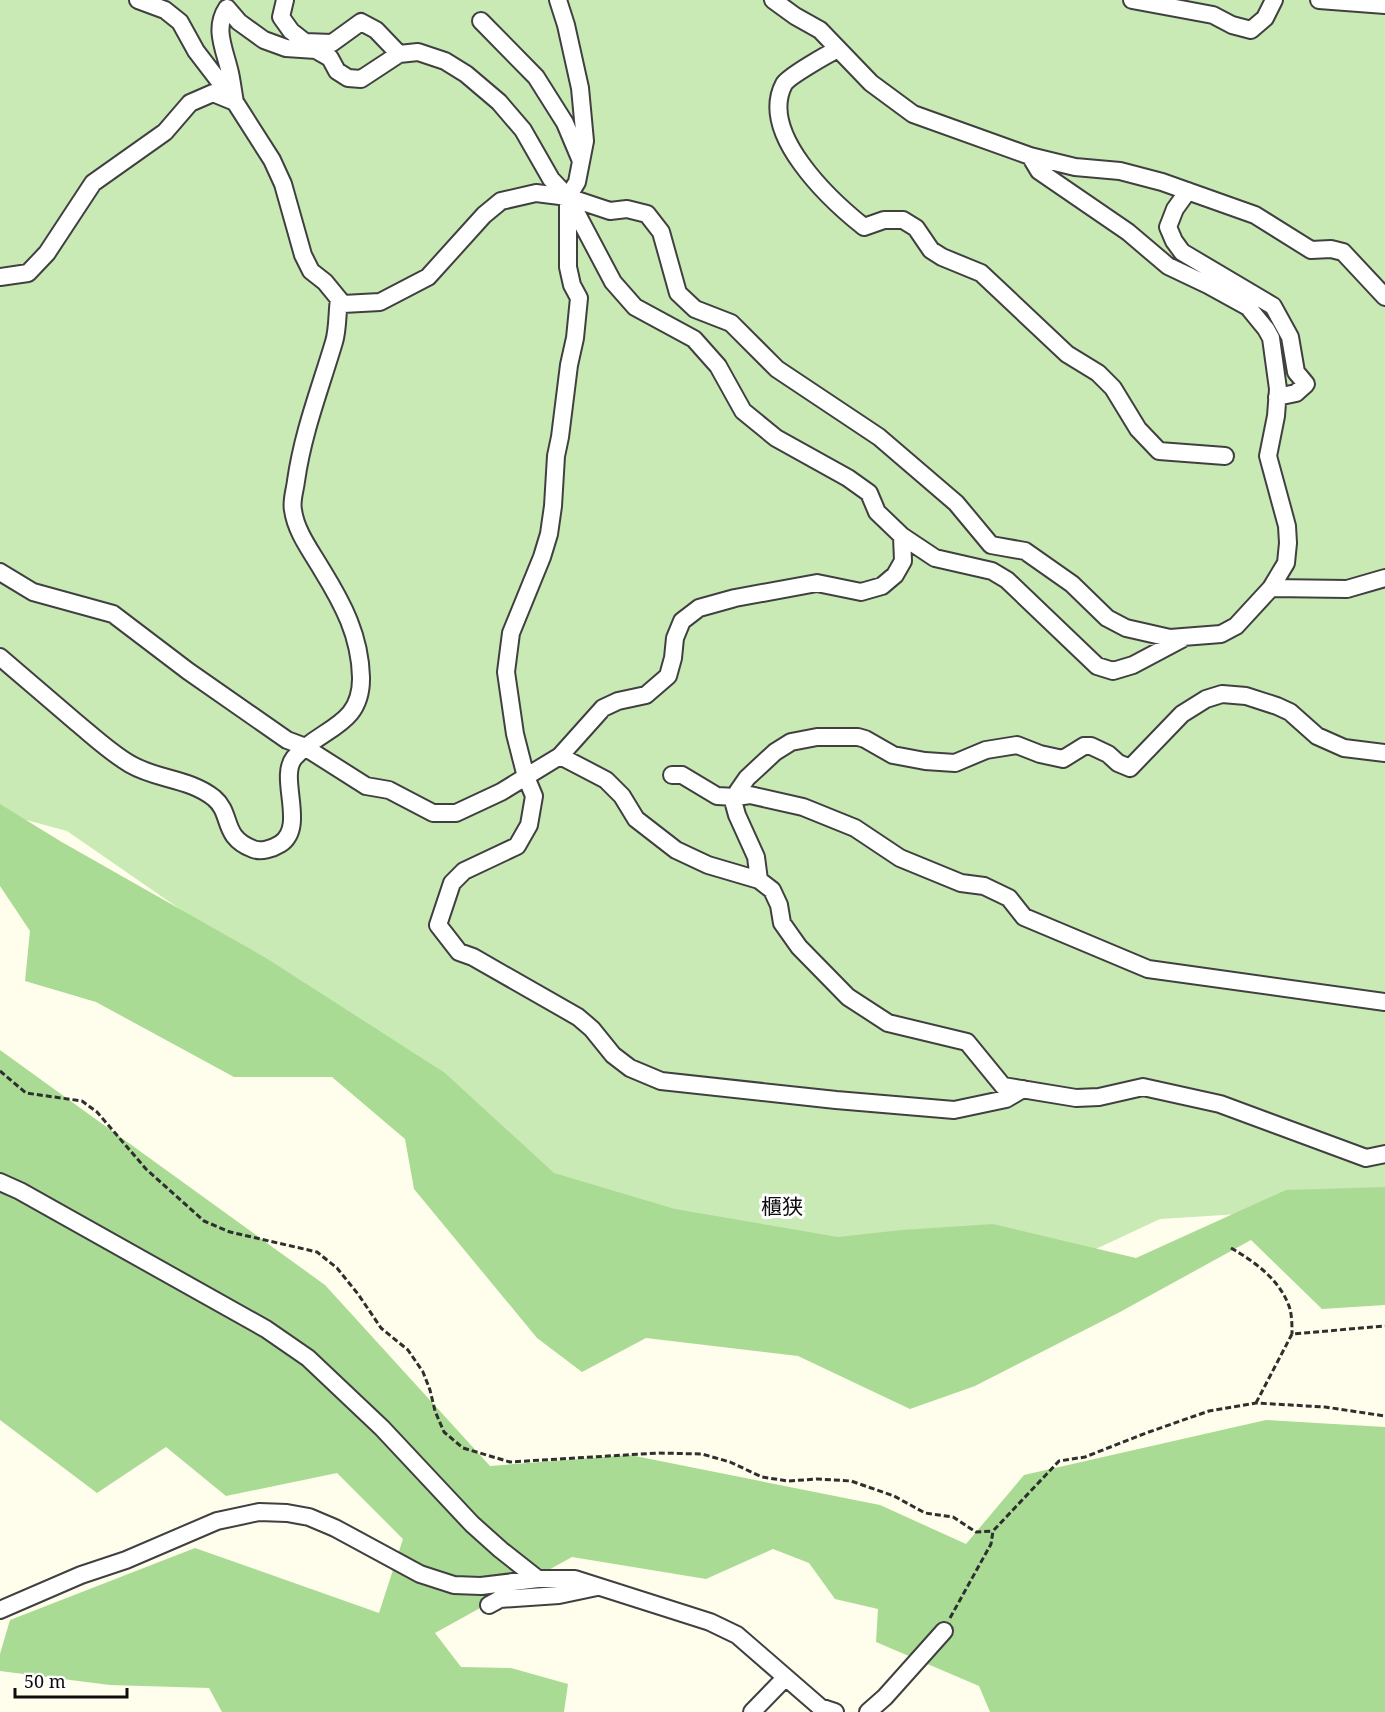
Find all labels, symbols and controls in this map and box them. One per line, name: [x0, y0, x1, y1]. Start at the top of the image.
district label: 櫃狭: [761, 1192, 803, 1220]
scale bar: [15, 1661, 128, 1699]
text: 50 m: [24, 1669, 66, 1693]

